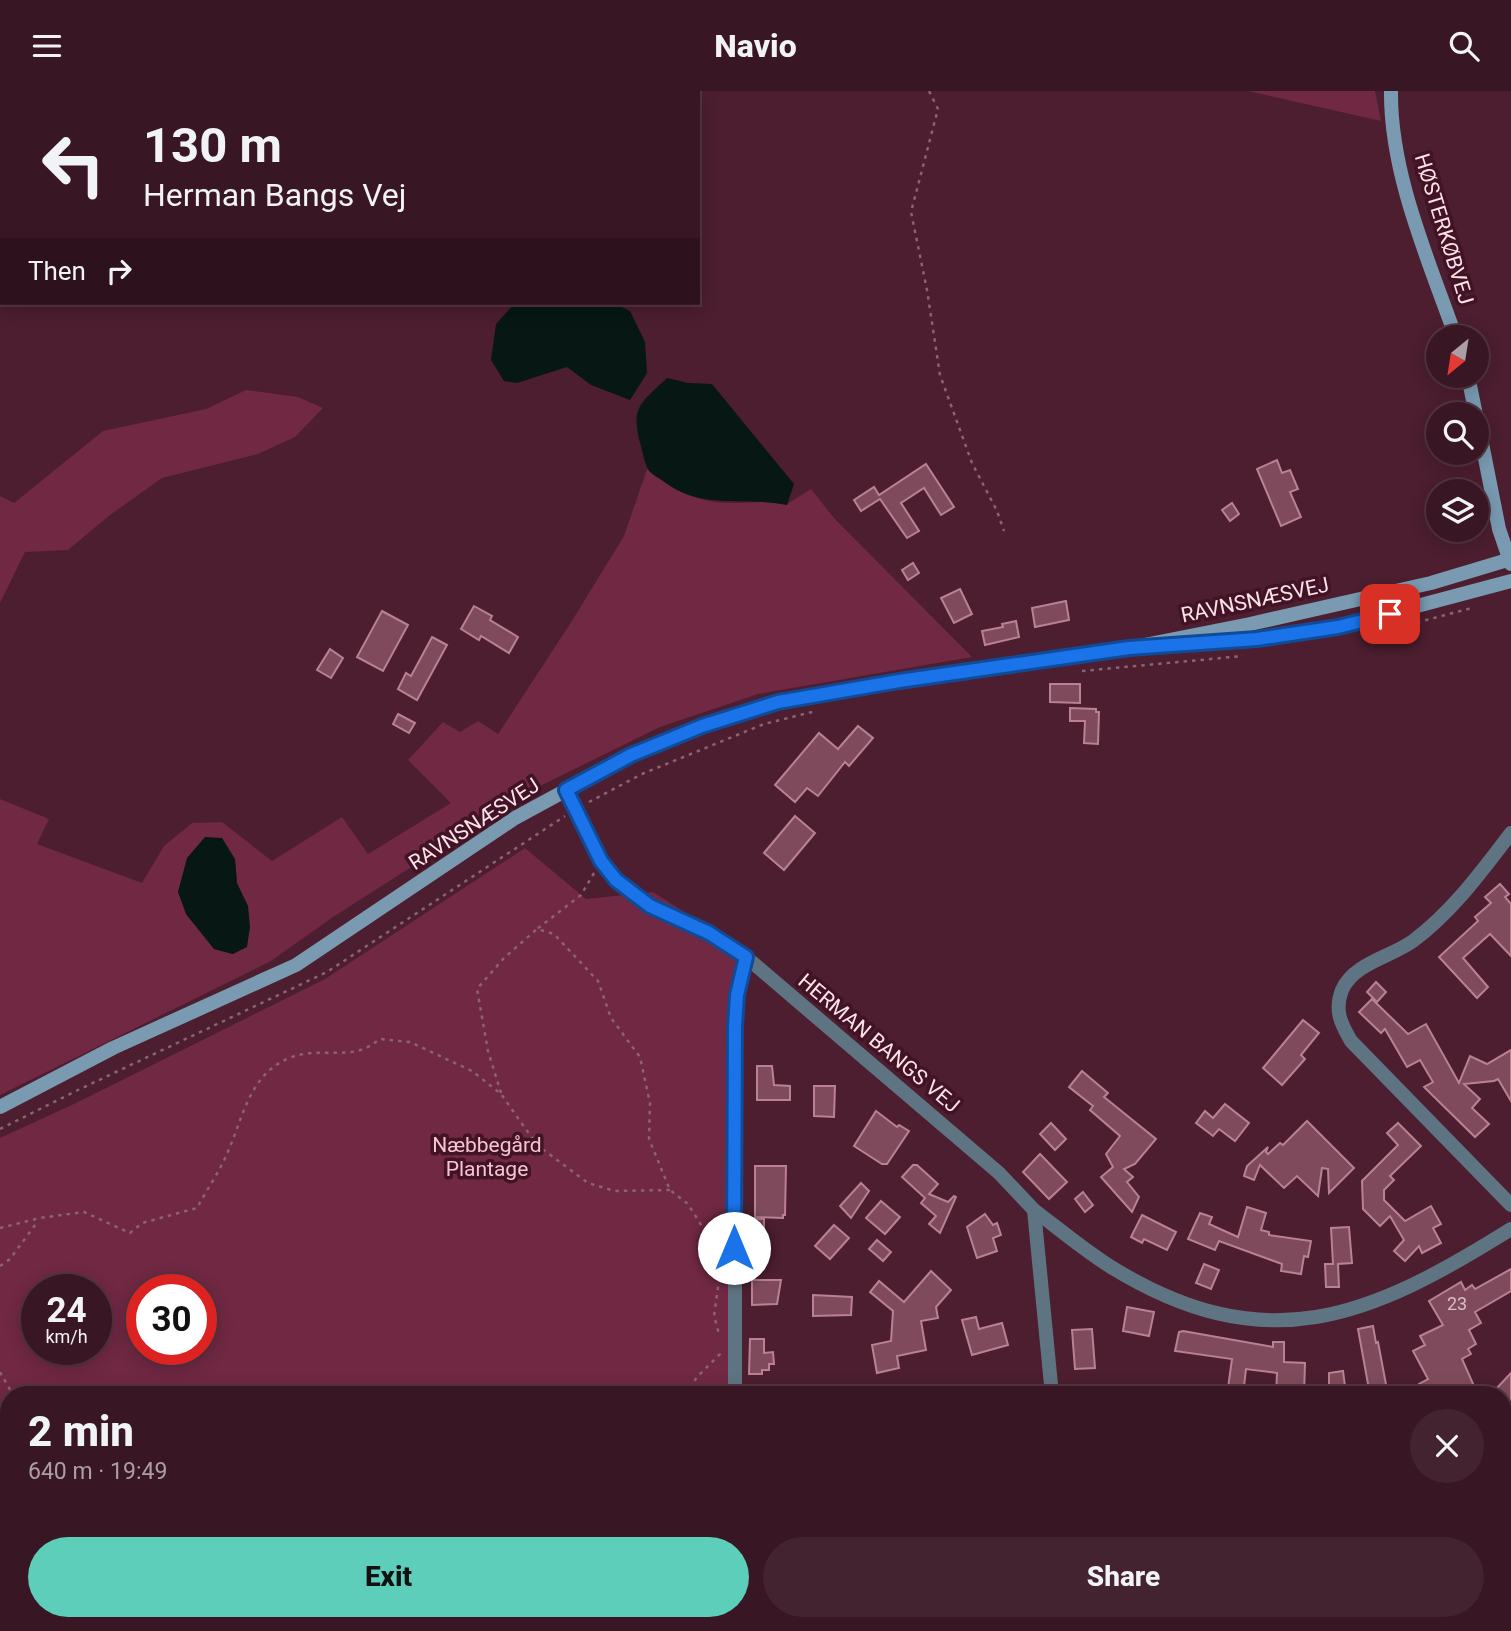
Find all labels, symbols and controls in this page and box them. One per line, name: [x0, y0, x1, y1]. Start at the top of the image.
icon: menu: [28, 27, 66, 65]
text: Navio: [714, 27, 797, 65]
icon: search: [1445, 27, 1483, 65]
text: 130 m: [143, 117, 282, 174]
icon: left: [28, 119, 119, 210]
street label: HØSTERKØBVEJ: [1410, 151, 1478, 307]
text: Herman Bangs Vej: [143, 176, 406, 214]
icon: right: [100, 252, 138, 290]
text: Then: [28, 256, 86, 286]
north arrow: [1426, 325, 1489, 389]
map controls: [1426, 325, 1489, 542]
button: search: [1426, 402, 1489, 465]
button: layers: [1426, 479, 1489, 542]
street label: RAVNSNÆSVEJ: [1179, 573, 1331, 627]
pin: [1360, 584, 1420, 644]
icon: arrive: [1371, 595, 1409, 633]
street label: RAVNSNÆSVEJ: [404, 773, 544, 875]
street label: HERMAN BANGS VEJ: [794, 969, 964, 1117]
park label: Næbbegård Plantage: [432, 1133, 542, 1181]
position arrow: [697, 1211, 771, 1285]
speed limit sign: 30: [126, 1274, 217, 1365]
text: 24: [46, 1290, 87, 1331]
house number: 23: [1447, 1293, 1467, 1314]
text: km/h: [45, 1326, 88, 1347]
text: 2 min: [28, 1407, 134, 1456]
button: close: [1410, 1409, 1484, 1483]
text: 640 m · 19:49: [28, 1458, 167, 1485]
button: Exit: [28, 1537, 749, 1617]
button: Share: [763, 1537, 1484, 1617]

